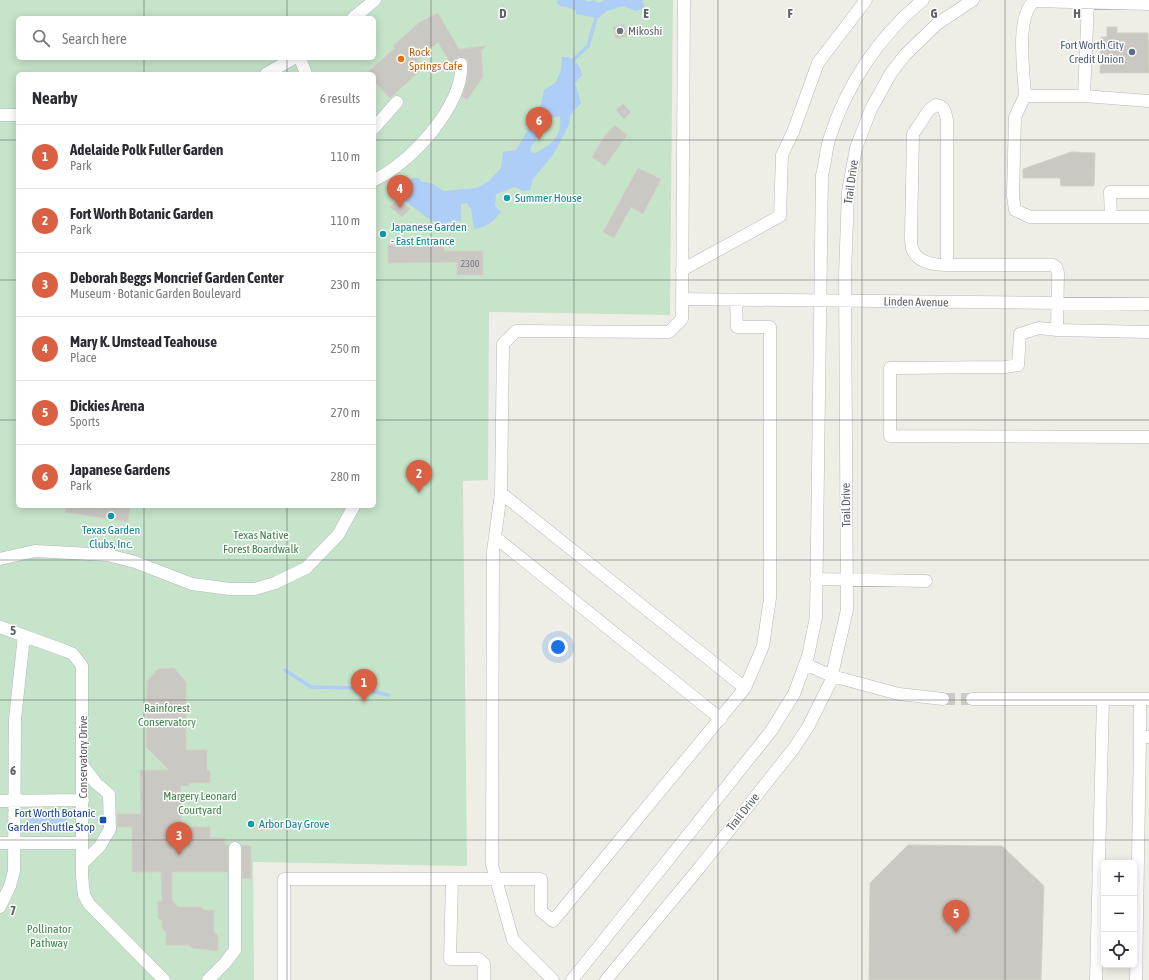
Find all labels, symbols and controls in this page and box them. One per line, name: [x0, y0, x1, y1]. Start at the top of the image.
text: D: [499, 6, 507, 21]
text: E: [643, 6, 649, 21]
text: F: [787, 6, 793, 21]
text: G: [931, 6, 938, 21]
text: H: [1073, 6, 1081, 21]
search box: [16, 16, 376, 60]
place label: Mikoshi: [628, 24, 662, 38]
marker: Mikoshi: [615, 26, 625, 36]
icon: search: [30, 27, 52, 49]
text: Search here: [62, 30, 127, 47]
place label: Fort Worth City Credit Union: [1060, 38, 1124, 66]
place label: Rock Springs Cafe: [409, 45, 463, 73]
marker: Fort Worth City Credit Union: [1127, 47, 1137, 57]
marker: Rock Springs Cafe: [396, 54, 406, 64]
text: Nearby: [32, 88, 78, 108]
text: 6 results: [320, 91, 360, 106]
pin: 6: [526, 107, 552, 140]
text: Adelaide Polk Fuller Garden: [70, 141, 223, 158]
text: 1: [42, 149, 48, 164]
text: 110 m: [331, 149, 360, 164]
text: Park: [70, 158, 92, 173]
street label: Trail Drive: [841, 159, 861, 205]
pin: 4: [387, 175, 413, 208]
place label: Summer House: [515, 191, 582, 205]
marker: Summer House: [502, 193, 512, 203]
text: Fort Worth Botanic Garden: [70, 205, 213, 222]
text: 2: [42, 213, 48, 228]
text: 110 m: [331, 213, 360, 228]
place label: Japanese Garden - East Entrance: [391, 220, 467, 248]
text: Park: [70, 222, 92, 237]
marker: Japanese Garden - East Entrance: [378, 229, 388, 239]
house number: 2300: [461, 258, 480, 269]
text: Deborah Beggs Moncrief Garden Center: [70, 269, 283, 286]
text: 3: [42, 277, 48, 292]
text: 230 m: [331, 277, 360, 292]
text: Museum · Botanic Garden Boulevard: [70, 286, 241, 301]
street label: Linden Avenue: [883, 294, 949, 310]
text: Mary K. Umstead Teahouse: [70, 333, 217, 350]
text: 4: [42, 341, 48, 356]
text: 250 m: [331, 341, 360, 356]
text: Place: [70, 350, 97, 365]
text: Dickies Arena: [70, 397, 144, 414]
text: 5: [42, 405, 48, 420]
text: 270 m: [331, 405, 360, 420]
text: Sports: [70, 414, 100, 429]
pin: 2: [406, 460, 432, 493]
text: Japanese Gardens: [70, 461, 170, 478]
text: 6: [42, 469, 48, 484]
text: 280 m: [331, 469, 360, 484]
text: Park: [70, 478, 92, 493]
street label: Trail Drive: [839, 483, 853, 527]
marker: Texas Garden Clubs, Inc.: [106, 511, 116, 521]
place label: Texas Garden Clubs, Inc.: [82, 523, 140, 551]
park label: Texas Native Forest Boardwalk: [223, 528, 300, 556]
text: 5: [10, 623, 16, 638]
your location: [548, 637, 568, 657]
pin: 1: [351, 669, 377, 702]
park label: Rainforest Conservatory: [138, 701, 196, 729]
street label: Conservatory Drive: [76, 716, 90, 798]
text: 6: [10, 763, 16, 778]
park label: Margery Leonard Courtyard: [163, 789, 237, 817]
street label: Trail Drive: [724, 790, 762, 834]
place label: Fort Worth Botanic Garden Shuttle Stop: [7, 806, 96, 834]
marker: Fort Worth Botanic Garden Shuttle Stop: [98, 815, 108, 825]
place label: Arbor Day Grove: [259, 817, 330, 831]
marker: Arbor Day Grove: [246, 819, 256, 829]
pin: 3: [166, 822, 192, 855]
map controls: [1101, 860, 1137, 968]
button: +: [1101, 860, 1137, 896]
button: −: [1101, 896, 1137, 932]
pin: 5: [943, 900, 969, 933]
text: 7: [10, 903, 16, 918]
park label: Pollinator Pathway: [27, 922, 72, 950]
button: locate: [1101, 932, 1137, 968]

